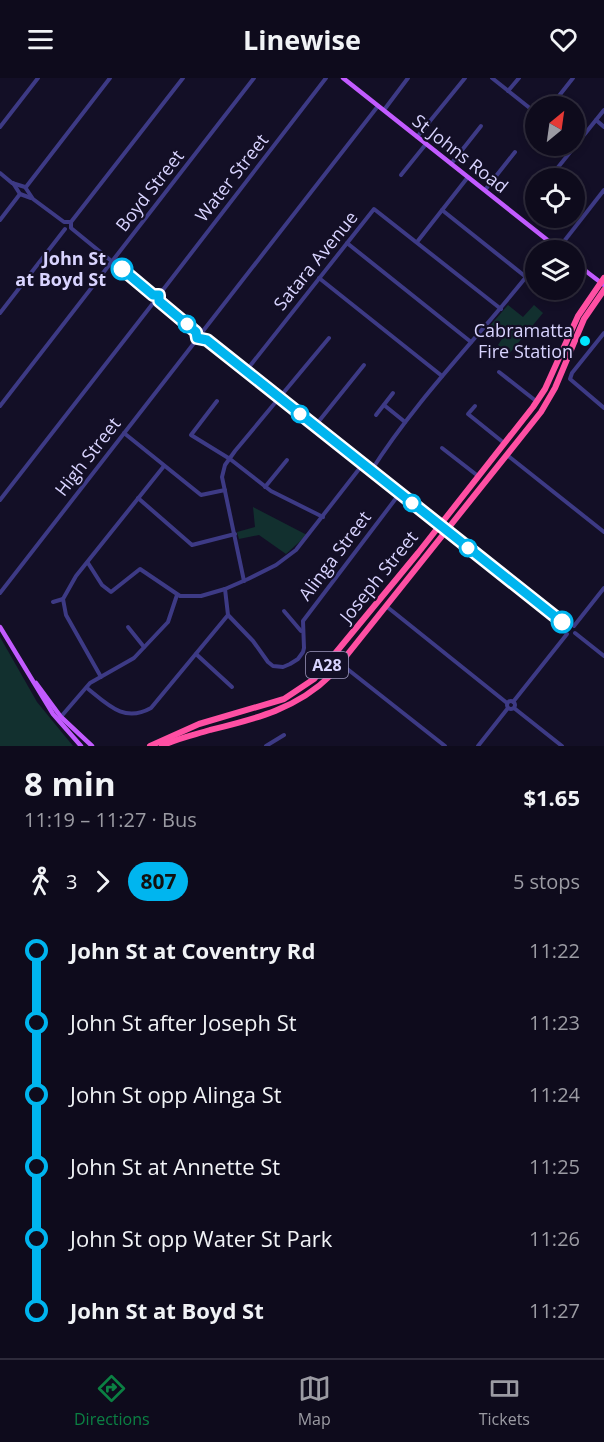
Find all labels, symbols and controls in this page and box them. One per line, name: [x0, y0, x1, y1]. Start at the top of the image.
text: Linewise: [243, 21, 361, 58]
icon: menu: [24, 23, 57, 56]
icon: heart: [547, 23, 580, 56]
north arrow: [525, 96, 585, 156]
map controls: [525, 96, 585, 300]
street label: St Johns Road: [408, 108, 513, 198]
street label: Water Street: [189, 128, 273, 226]
street label: Boyd Street: [110, 145, 189, 236]
button: locate: [525, 168, 585, 228]
street label: Satara Avenue: [268, 206, 363, 315]
button: layers: [525, 240, 585, 300]
place label: John St at Boyd St: [15, 246, 106, 291]
marker: John St at Boyd St: [111, 258, 133, 280]
unlabelled marker: [178, 315, 196, 333]
place label: Cabramatta Fire Station: [474, 318, 573, 363]
marker: Cabramatta Fire Station: [578, 334, 592, 348]
unlabelled marker: [291, 405, 309, 423]
street label: High Street: [49, 412, 125, 501]
unlabelled marker: [403, 494, 421, 512]
street label: Alinga Street: [293, 506, 376, 605]
street label: Joseph Street: [333, 526, 423, 629]
unlabelled marker: [459, 539, 477, 557]
unlabelled marker: [551, 611, 573, 633]
road number: A28: [306, 652, 348, 678]
text: 8 min: [24, 761, 116, 806]
text: $1.65: [523, 782, 580, 812]
text: 11:19 – 11:27 · Bus: [24, 806, 197, 833]
icon: walk: [24, 865, 57, 898]
icon: forward: [86, 865, 119, 898]
text: 807: [140, 867, 176, 895]
text: 3: [66, 868, 77, 895]
text: 5 stops: [513, 868, 580, 895]
text: John St at Coventry Rd: [70, 935, 315, 965]
text: 11:22: [529, 937, 580, 964]
text: John St after Joseph St: [70, 1007, 297, 1037]
text: 11:23: [529, 1009, 580, 1036]
text: John St opp Alinga St: [70, 1079, 282, 1109]
text: 11:24: [529, 1081, 580, 1108]
text: John St at Annette St: [70, 1151, 280, 1181]
text: 11:25: [529, 1153, 580, 1180]
text: John St opp Water St Park: [70, 1223, 332, 1253]
text: 11:26: [529, 1225, 580, 1252]
text: John St at Boyd St: [70, 1295, 264, 1325]
text: 11:27: [529, 1297, 580, 1324]
tab: Directions: [74, 1372, 150, 1430]
tab: Map: [298, 1372, 331, 1430]
tab: Tickets: [479, 1372, 530, 1430]

